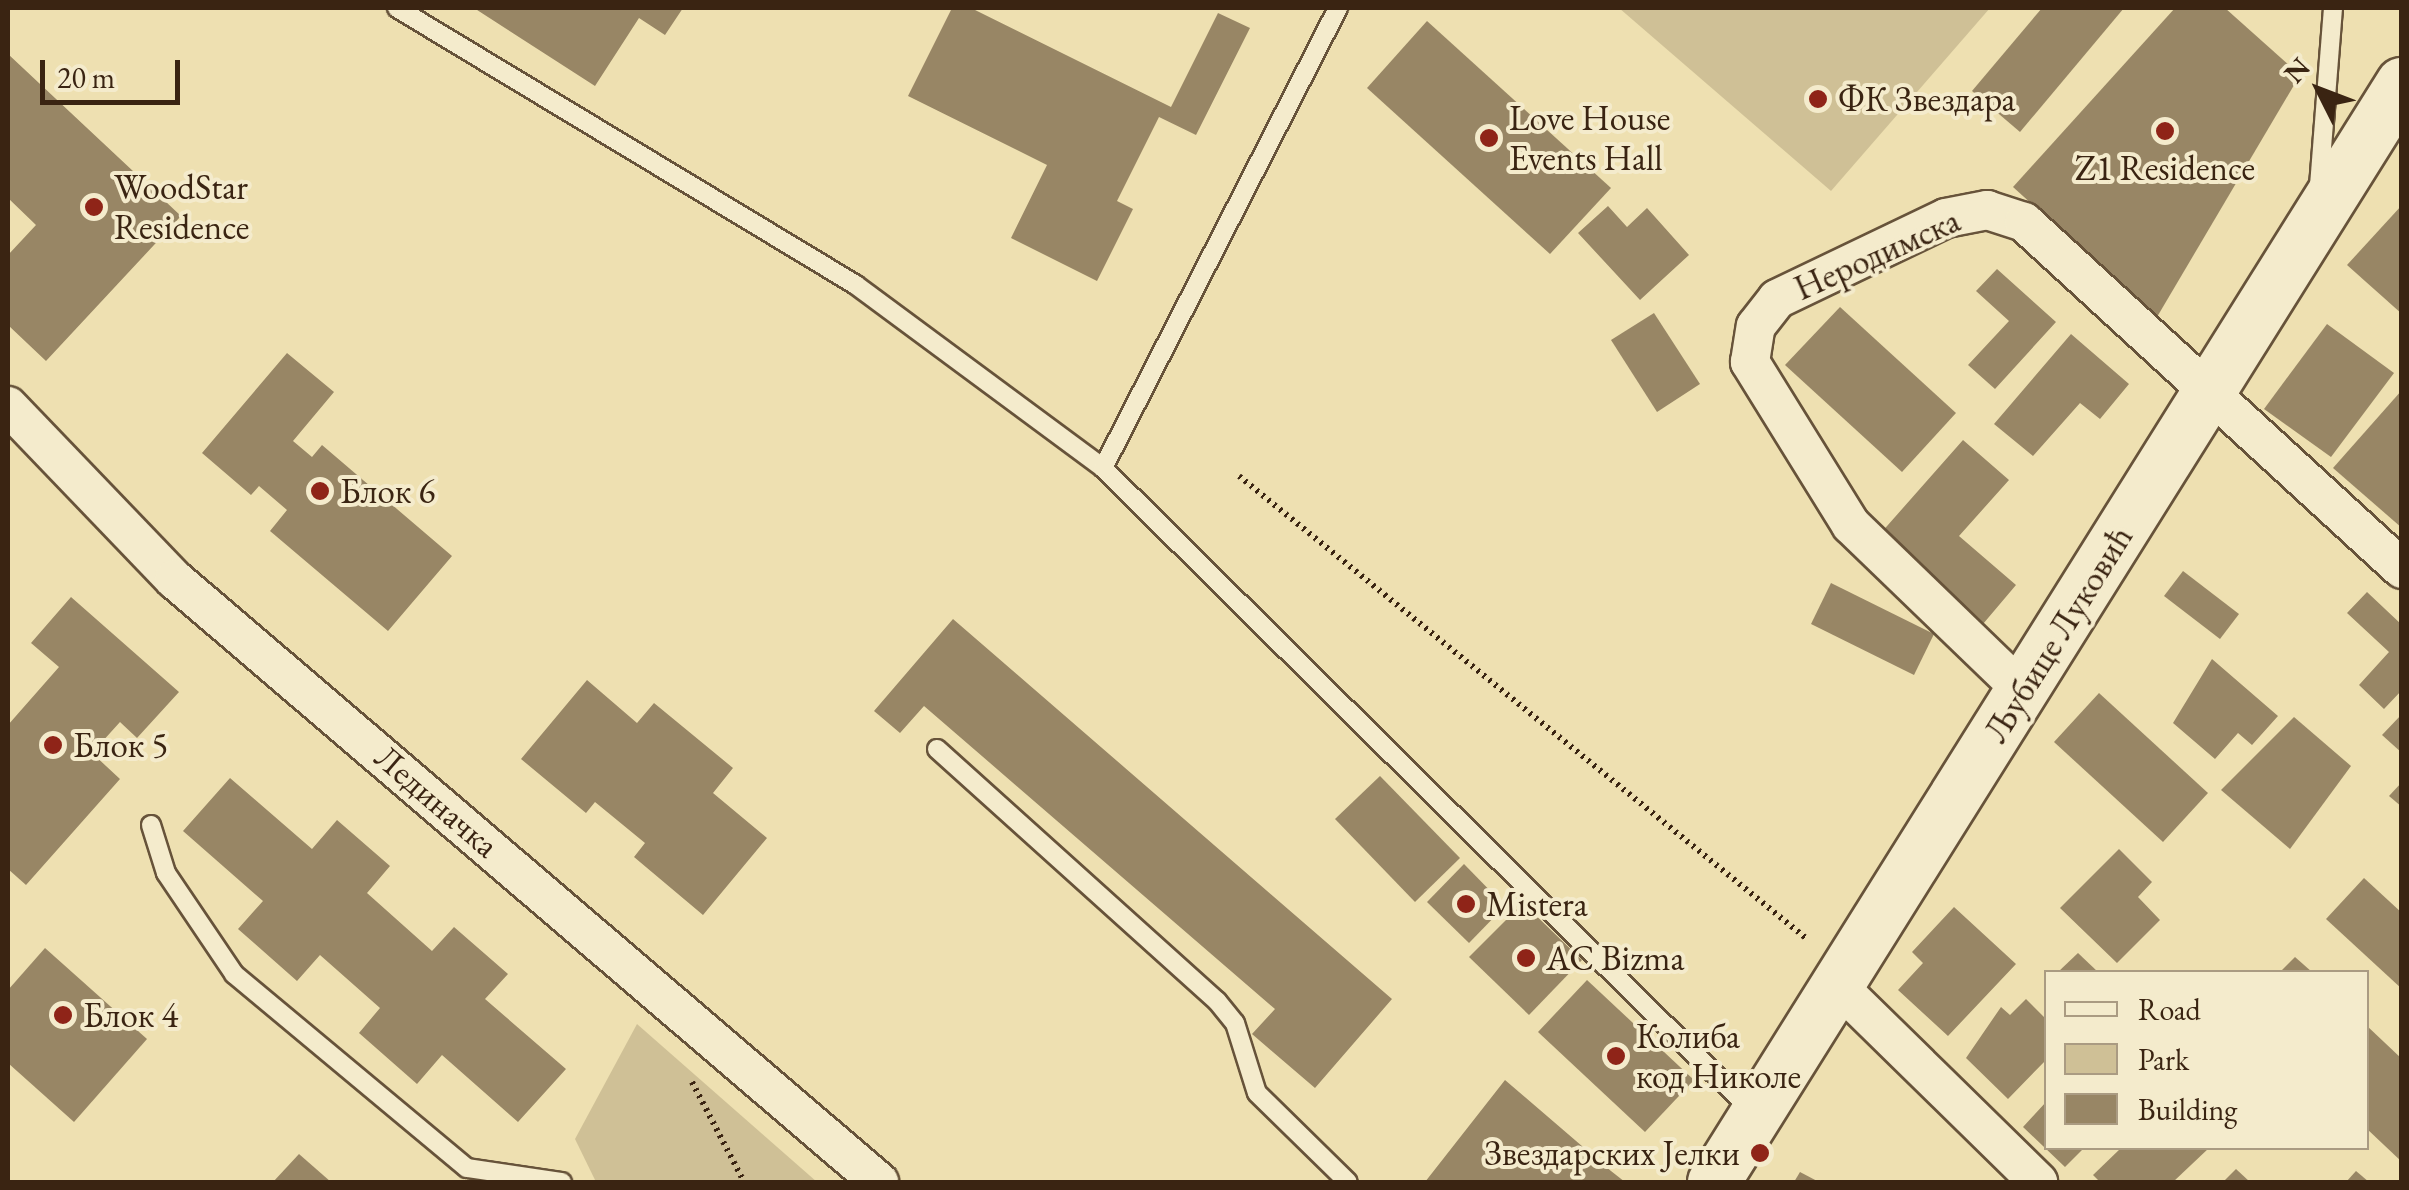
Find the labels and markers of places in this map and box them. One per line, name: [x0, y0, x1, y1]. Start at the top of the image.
place label: ФК Звездара: [1838, 78, 2015, 120]
marker: ФК Звездара: [1807, 88, 1829, 110]
place label: Love House Events Hall: [1509, 97, 1670, 179]
marker: Z1 Residence: [2154, 120, 2176, 142]
marker: Love House Events Hall: [1478, 127, 1500, 149]
place label: Z1 Residence: [2075, 147, 2255, 189]
place label: WoodStar Residence: [114, 166, 250, 248]
marker: WoodStar Residence: [83, 196, 105, 218]
place label: Блок 6: [340, 470, 435, 512]
marker: Блок 6: [309, 480, 331, 502]
place label: Блок 5: [73, 724, 168, 766]
marker: Блок 5: [42, 734, 64, 756]
place label: Mistera: [1486, 883, 1588, 925]
marker: Mistera: [1455, 893, 1477, 915]
place label: AC Bizma: [1546, 937, 1685, 979]
marker: AC Bizma: [1515, 947, 1537, 969]
place label: Блок 4: [83, 994, 178, 1036]
marker: Блок 4: [52, 1004, 74, 1026]
place label: Колиба код Николе: [1636, 1015, 1801, 1097]
marker: Колиба код Николе: [1605, 1045, 1627, 1067]
place label: Звездарских Јелки: [1484, 1132, 1740, 1174]
marker: Звездарских Јелки: [1749, 1142, 1771, 1164]

